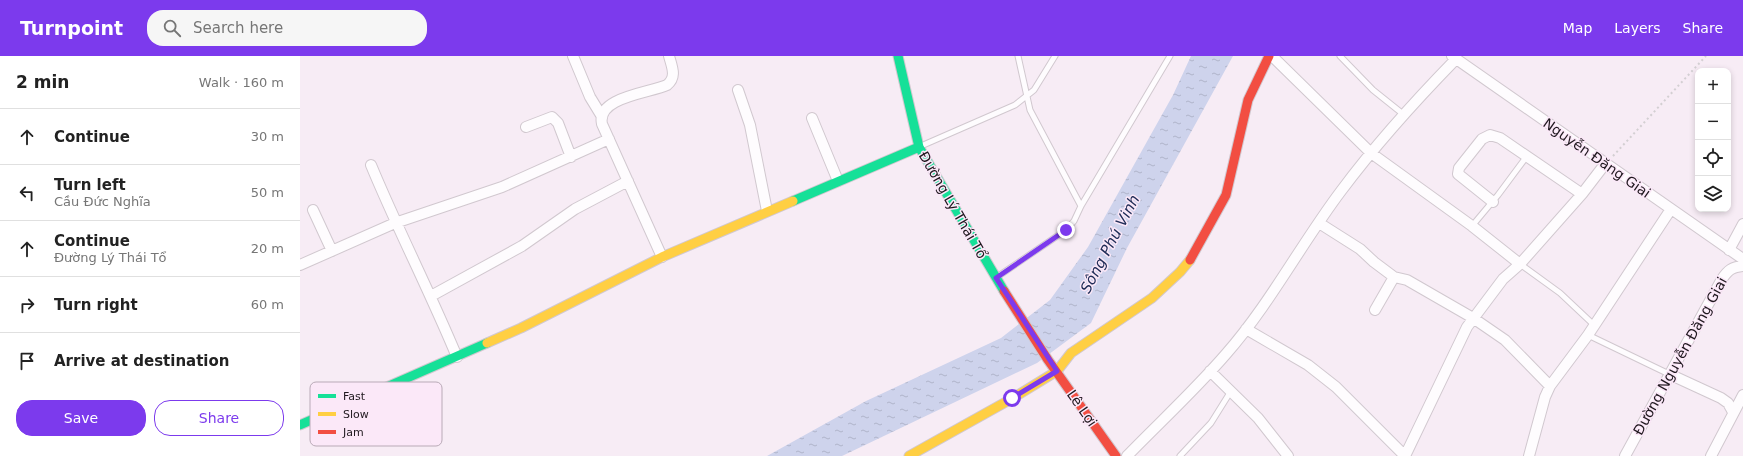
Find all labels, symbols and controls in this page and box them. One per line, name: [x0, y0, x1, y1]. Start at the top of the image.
search box: [147, 10, 427, 46]
text: Turnpoint: [20, 17, 123, 39]
icon: search: [161, 17, 183, 39]
text: Search here: [193, 19, 283, 37]
text: Map: [1563, 20, 1592, 36]
text: Layers: [1614, 20, 1661, 36]
text: Share: [1683, 20, 1723, 36]
map controls: [1695, 68, 1731, 212]
button: +: [1695, 68, 1731, 104]
text: 2 min: [16, 72, 69, 92]
text: Walk · 160 m: [199, 75, 284, 90]
button: −: [1695, 104, 1731, 140]
street label: Nguyễn Đăng Giai: [1540, 115, 1654, 201]
icon: ahead: [16, 126, 38, 148]
text: Continue: [54, 128, 130, 146]
text: 30 m: [251, 129, 284, 144]
button: locate: [1695, 140, 1731, 176]
street label: Đường Lý Thái Tổ: [916, 149, 990, 262]
text: Turn left: [54, 176, 126, 194]
button: layers: [1695, 176, 1731, 212]
icon: left: [16, 182, 38, 204]
text: 50 m: [251, 185, 284, 200]
water label: Sông Phú Vinh: [1077, 192, 1143, 296]
text: Cầu Đức Nghĩa: [54, 194, 151, 209]
route end: [1057, 221, 1075, 239]
text: Continue: [54, 232, 130, 250]
icon: ahead: [16, 238, 38, 260]
text: 20 m: [251, 241, 284, 256]
text: Đường Lý Thái Tổ: [54, 250, 167, 265]
street label: Đường Nguyễn Đăng Giai: [1630, 274, 1730, 438]
icon: right: [16, 294, 38, 316]
text: Turn right: [54, 296, 138, 314]
text: 60 m: [251, 297, 284, 312]
icon: arrive: [16, 350, 38, 372]
text: Arrive at destination: [54, 352, 229, 370]
legend: [310, 382, 442, 446]
street label: Lê Lợi: [1064, 387, 1100, 429]
route start: [1003, 389, 1021, 407]
text: Fast: [343, 390, 366, 403]
button: Save: [16, 400, 146, 436]
button: Share: [154, 400, 284, 436]
text: Slow: [343, 408, 369, 421]
text: Jam: [342, 426, 364, 439]

